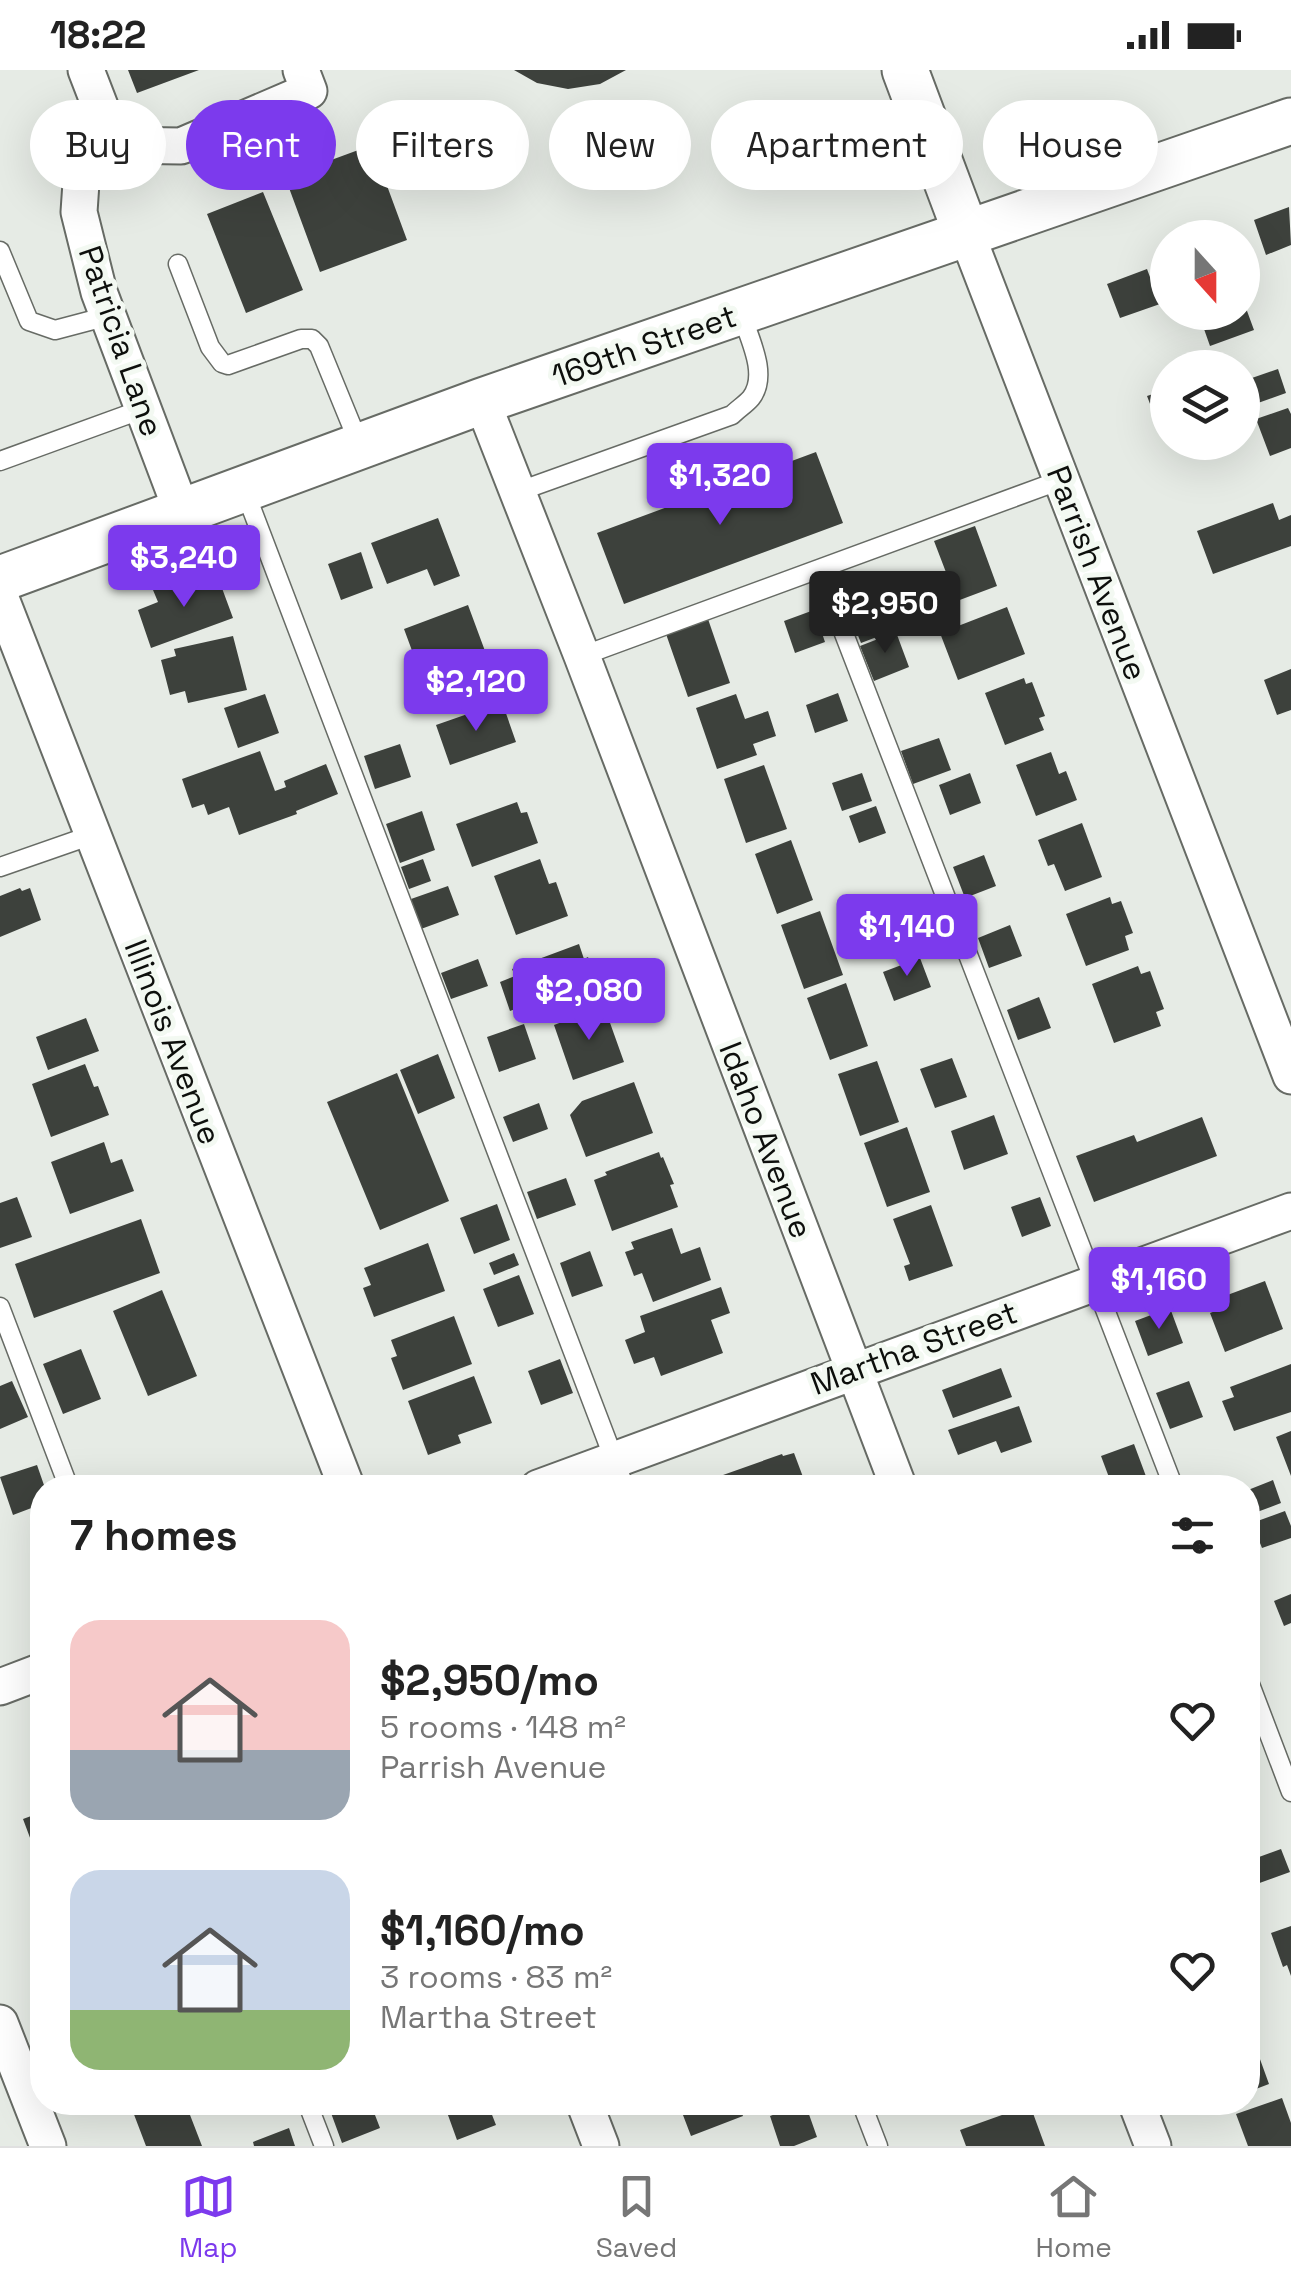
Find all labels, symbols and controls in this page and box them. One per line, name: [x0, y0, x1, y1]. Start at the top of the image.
text: 18:22: [50, 11, 146, 59]
chip: Buy: [30, 100, 166, 190]
chip: Rent: [186, 100, 336, 190]
chip: Filters: [356, 100, 529, 190]
chip: New: [549, 100, 691, 190]
chip: Apartment: [711, 100, 963, 190]
chip: House: [983, 100, 1158, 190]
north arrow: [1150, 220, 1260, 330]
map controls: [1150, 220, 1260, 460]
street label: Patricia Lane: [70, 240, 172, 442]
street label: 169th Street: [546, 296, 742, 396]
button: layers: [1150, 350, 1260, 460]
pin: $1,320: [639, 443, 801, 528]
text: $1,320: [669, 455, 771, 495]
street label: Parrish Avenue: [1038, 460, 1156, 686]
pin: $3,240: [103, 525, 265, 610]
text: $3,240: [130, 537, 238, 577]
pin: $2,950: [804, 571, 966, 656]
text: $2,950: [831, 583, 939, 623]
pin: $2,120: [395, 649, 557, 734]
text: $2,120: [426, 661, 526, 701]
pin: $1,140: [826, 894, 988, 979]
text: $1,140: [858, 906, 956, 946]
street label: Illinois Avenue: [116, 934, 230, 1150]
pin: $2,080: [508, 958, 670, 1043]
text: $2,080: [535, 970, 643, 1010]
street label: Idaho Avenue: [710, 1036, 822, 1244]
pin: $1,160: [1078, 1247, 1240, 1332]
text: $1,160: [1111, 1259, 1207, 1299]
street label: Martha Street: [805, 1292, 1023, 1404]
icon: filters: [1165, 1508, 1220, 1563]
text: 7 homes: [70, 1509, 238, 1562]
text: $2,950/mo: [380, 1654, 599, 1707]
icon: home: [150, 1660, 270, 1780]
icon: heart: [1165, 1693, 1220, 1748]
text: 5 rooms · 148 m²: [380, 1707, 626, 1747]
text: Parrish Avenue: [380, 1747, 607, 1787]
text: $1,160/mo: [380, 1904, 585, 1957]
icon: home: [150, 1910, 270, 2030]
icon: heart: [1165, 1943, 1220, 1998]
text: 3 rooms · 83 m²: [380, 1957, 612, 1997]
text: Martha Street: [380, 1997, 597, 2037]
tab: Map: [179, 2169, 237, 2265]
tab: Saved: [596, 2169, 677, 2265]
tab: Home: [1036, 2169, 1112, 2265]

